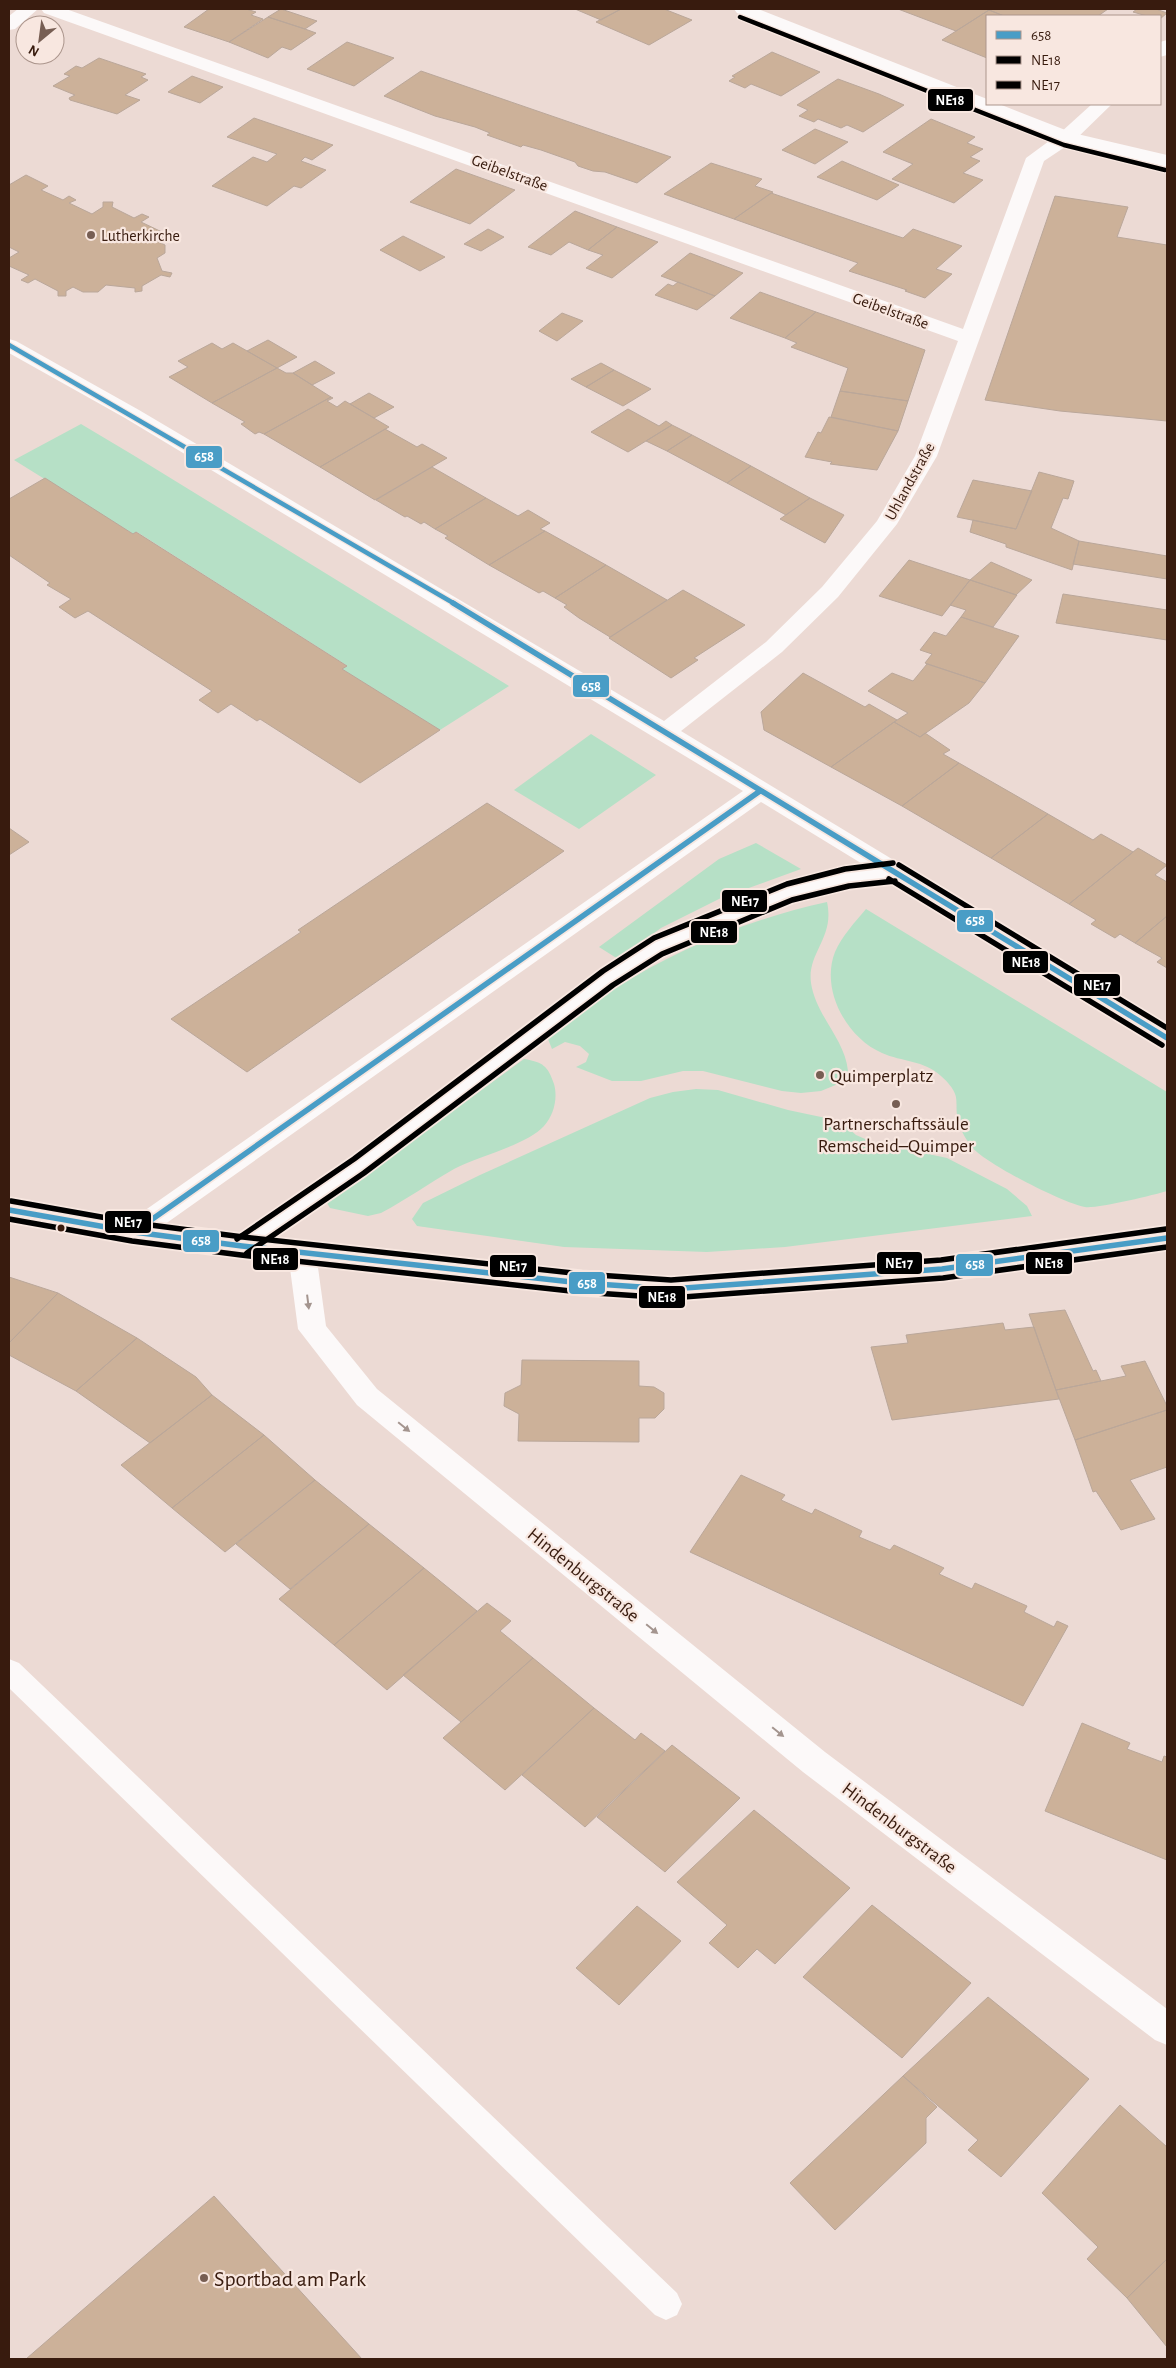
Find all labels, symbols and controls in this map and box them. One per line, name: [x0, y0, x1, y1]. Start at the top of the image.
north arrow: [15, 15, 65, 65]
legend: [986, 15, 1161, 105]
text: 658: [1031, 28, 1051, 43]
text: N: [27, 42, 42, 59]
text: NE18: [1031, 53, 1061, 68]
text: NE17: [1031, 78, 1060, 93]
line badge: NE18: [927, 88, 974, 112]
text: NE18: [936, 94, 964, 108]
street label: Geibelstraße: [469, 152, 550, 194]
place label: Lutherkirche: [101, 228, 180, 244]
marker: Lutherkirche: [85, 229, 97, 241]
street label: Geibelstraße: [850, 290, 931, 332]
street label: Uhlandstraße: [882, 440, 938, 523]
line badge: 658: [185, 445, 223, 469]
text: 658: [194, 450, 214, 464]
line badge: 658: [572, 674, 610, 698]
text: 658: [581, 680, 601, 694]
line badge: NE17: [721, 889, 768, 913]
text: NE17: [731, 895, 759, 909]
line badge: 658: [956, 909, 994, 933]
text: 658: [965, 914, 985, 928]
line badge: NE18: [690, 920, 738, 944]
text: NE18: [700, 926, 728, 940]
line badge: NE18: [1002, 950, 1049, 974]
text: NE18: [1012, 956, 1040, 970]
line badge: NE17: [1073, 973, 1121, 997]
text: NE17: [1083, 979, 1111, 993]
place label: Quimperplatz: [830, 1067, 933, 1086]
marker: Quimperplatz: [814, 1069, 826, 1081]
marker: Partnerschaftssäule Remscheid–Quimper: [890, 1098, 902, 1110]
place label: Partnerschaftssäule Remscheid–Quimper: [818, 1115, 974, 1156]
line badge: NE17: [104, 1210, 152, 1234]
text: NE17: [114, 1216, 142, 1230]
unlabelled marker: [56, 1223, 66, 1233]
line badge: 658: [182, 1229, 220, 1253]
text: 658: [191, 1234, 211, 1248]
line badge: NE18: [252, 1247, 299, 1271]
line badge: NE17: [876, 1251, 923, 1275]
line badge: NE18: [1025, 1251, 1073, 1275]
text: NE18: [261, 1253, 289, 1267]
line badge: 658: [955, 1253, 994, 1277]
line badge: NE17: [489, 1254, 537, 1278]
text: NE17: [885, 1257, 913, 1271]
text: NE18: [1035, 1257, 1063, 1271]
text: 658: [965, 1258, 985, 1272]
text: NE17: [499, 1260, 527, 1274]
line badge: 658: [568, 1271, 606, 1295]
text: 658: [577, 1277, 597, 1291]
line badge: NE18: [638, 1285, 686, 1309]
text: NE18: [648, 1291, 676, 1305]
one-way arrow: [305, 1294, 313, 1310]
one-way arrow: [397, 1421, 410, 1432]
street label: Hindenburgstraße: [524, 1524, 642, 1626]
one-way arrow: [645, 1624, 658, 1635]
one-way arrow: [771, 1726, 783, 1738]
street label: Hindenburgstraße: [838, 1779, 960, 1877]
place label: Sportbad am Park: [214, 2268, 366, 2290]
marker: Sportbad am Park: [198, 2272, 210, 2284]

